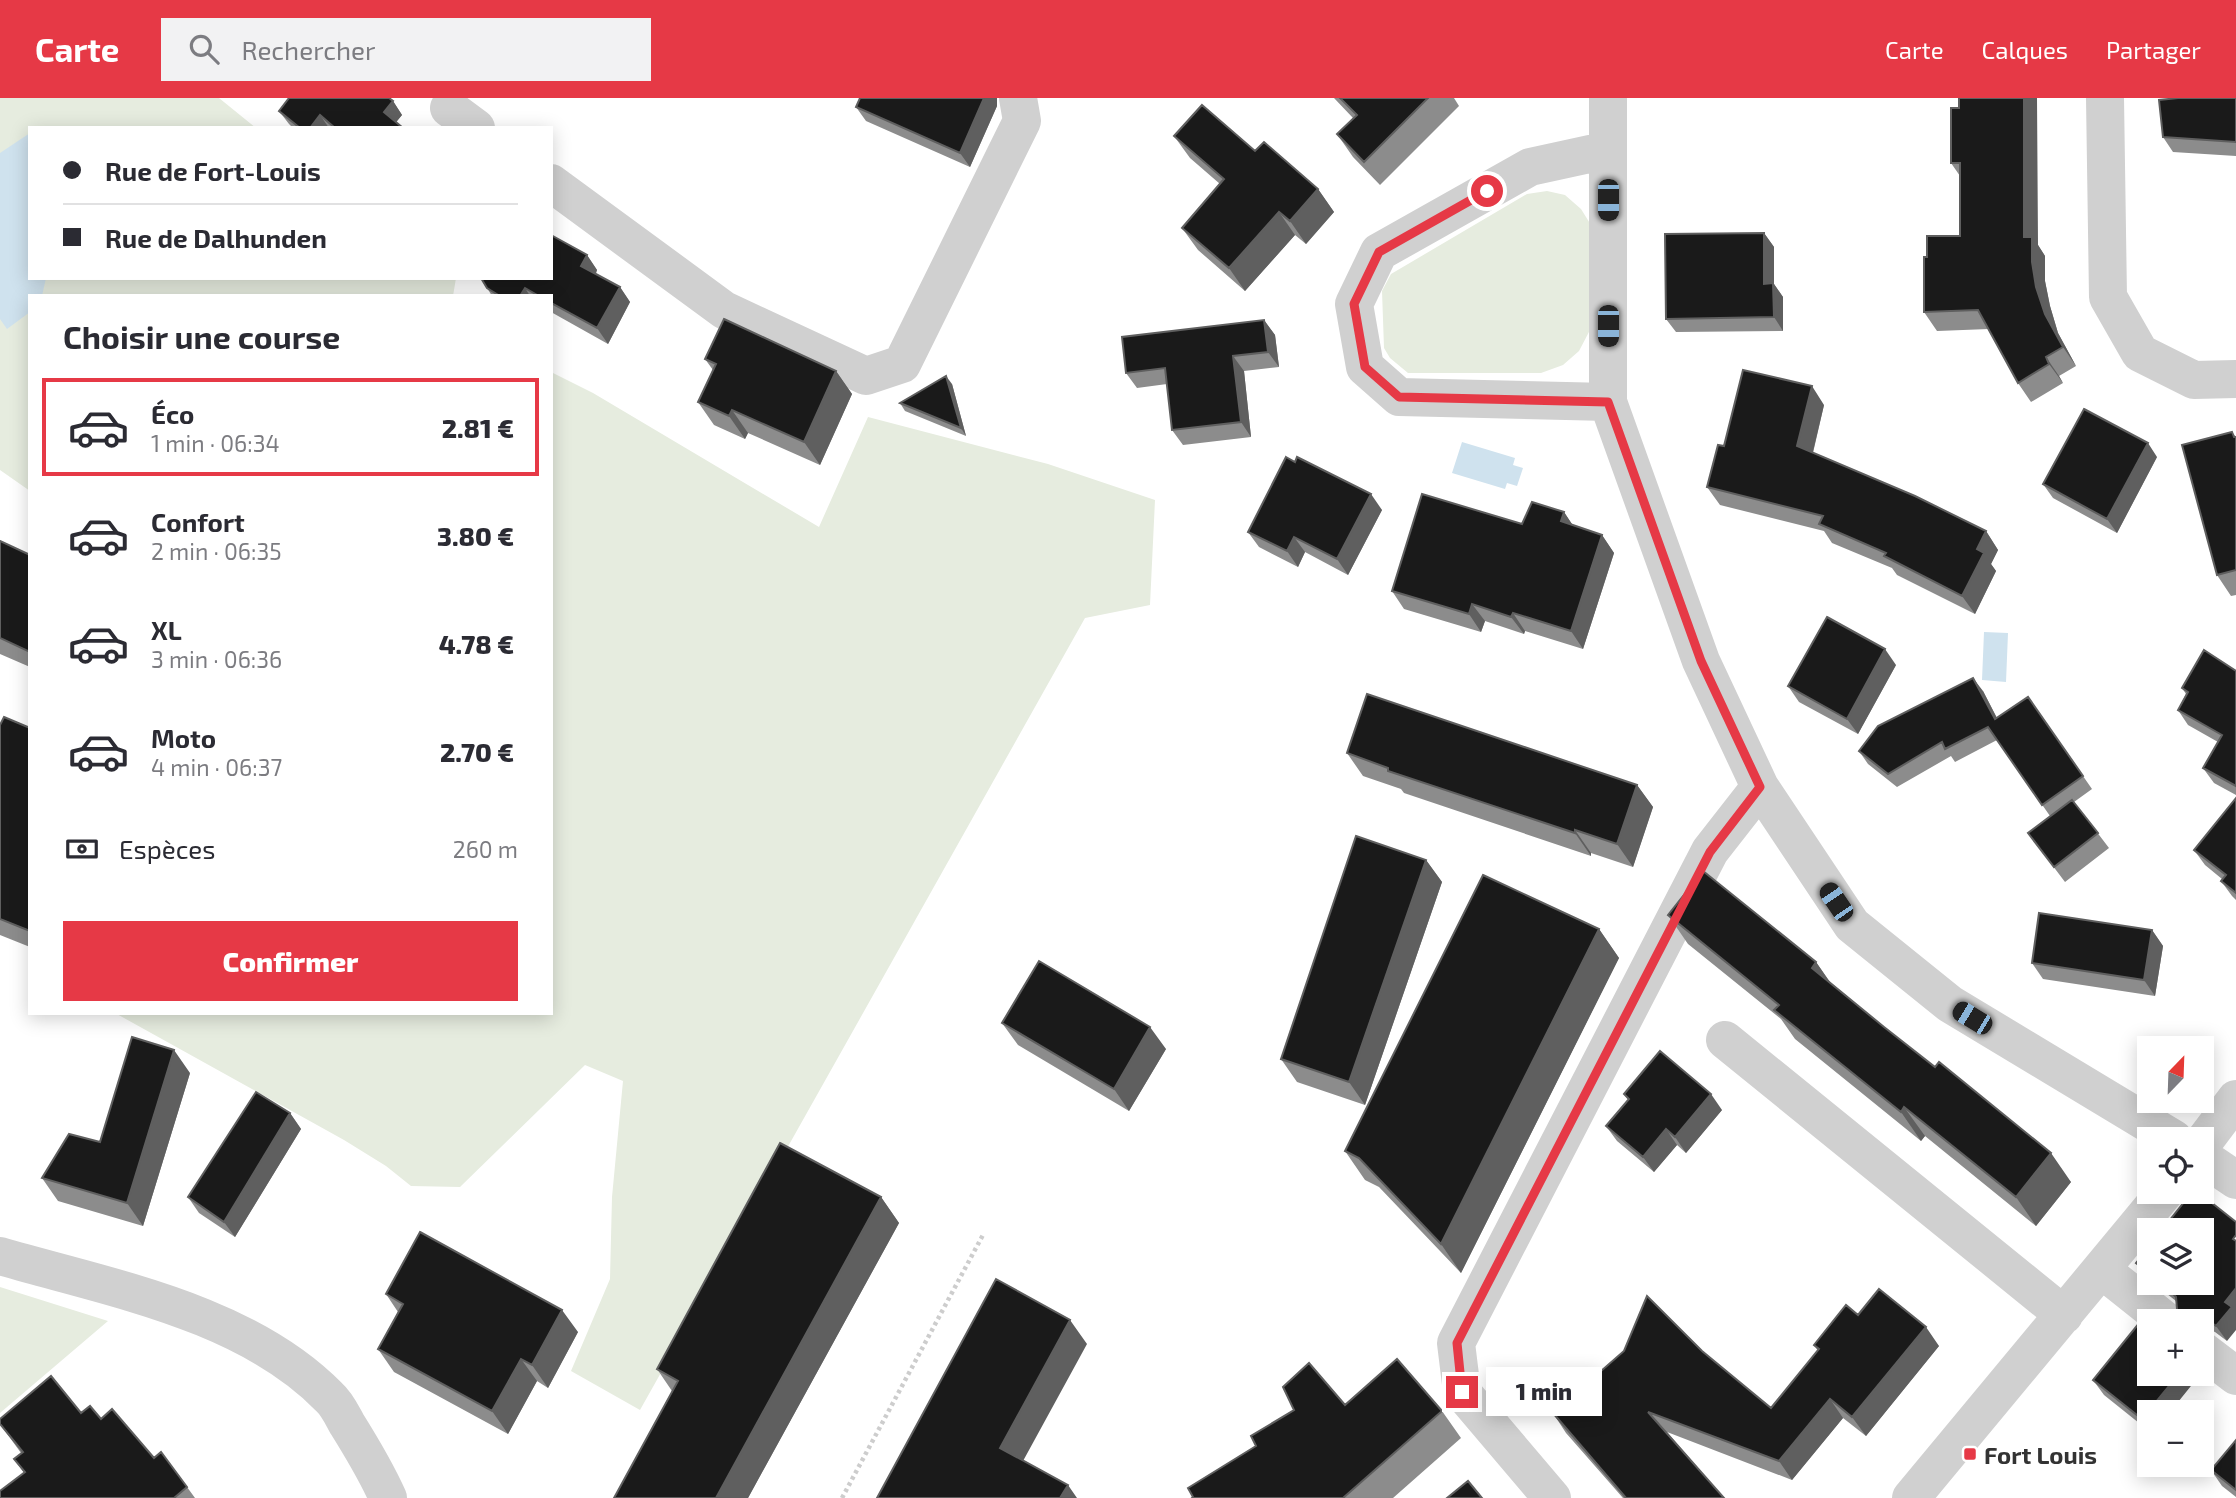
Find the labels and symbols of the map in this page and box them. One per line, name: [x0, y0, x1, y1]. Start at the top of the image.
route start: [1471, 175, 1503, 207]
car: [1598, 179, 1619, 221]
car: [1598, 305, 1619, 347]
car: [1816, 879, 1857, 925]
car: [1949, 998, 1996, 1038]
north arrow: [2137, 1036, 2214, 1113]
callout: 1 min: [1486, 1368, 1602, 1416]
route end: [1446, 1376, 1478, 1408]
place label: Fort Louis: [1984, 1440, 2097, 1469]
marker: Fort Louis: [1962, 1446, 1978, 1462]

